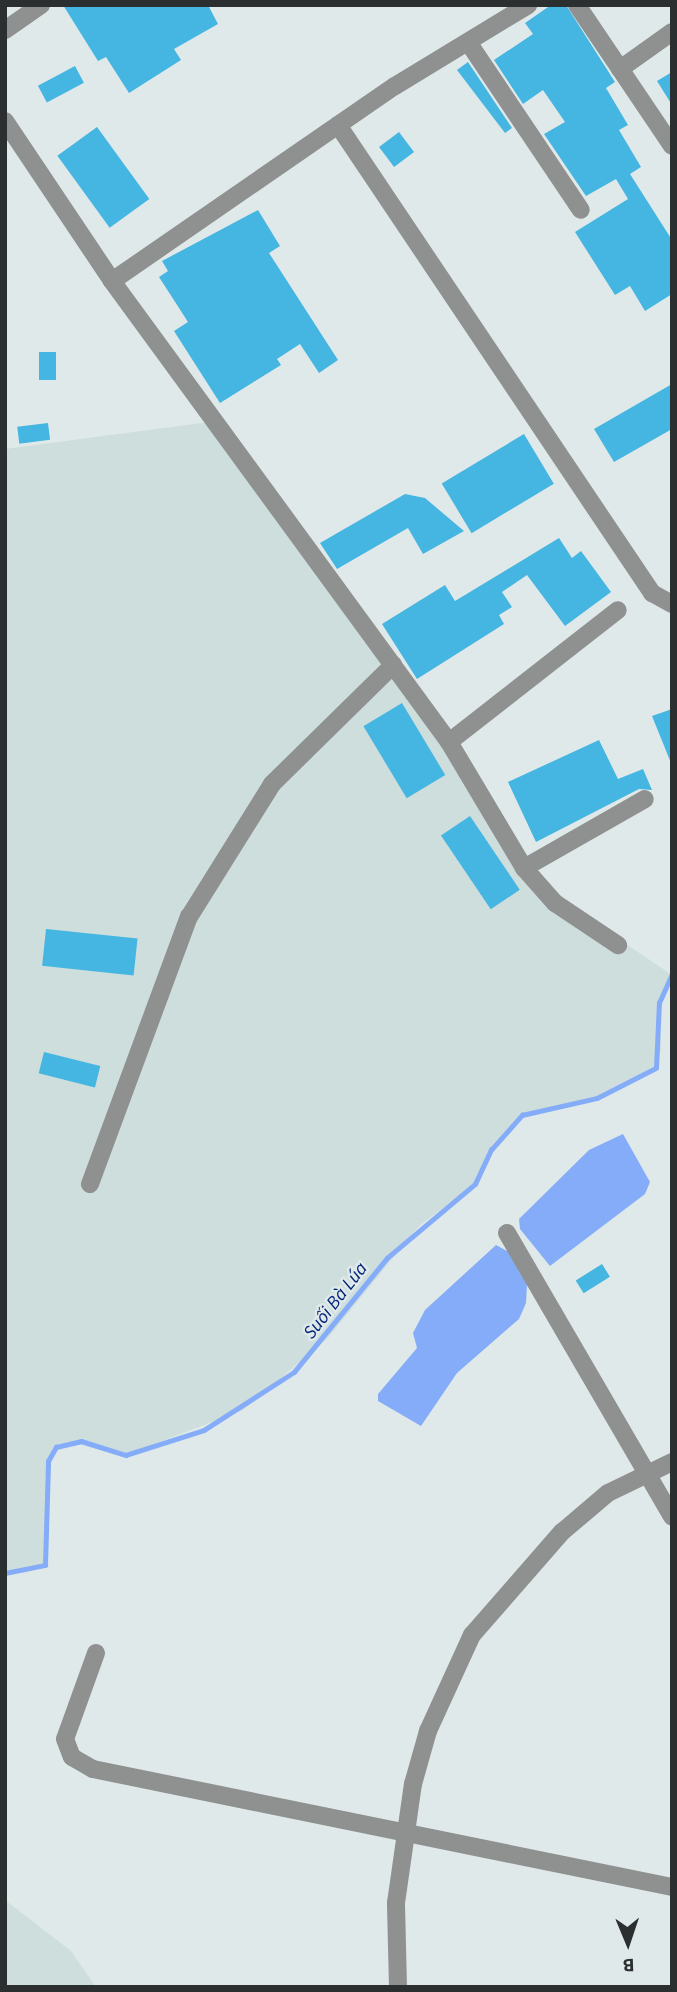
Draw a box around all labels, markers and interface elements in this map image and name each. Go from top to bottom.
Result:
water label: Suối Bà Lúa [299,1258,373,1344]
north arrow [593,1908,663,1978]
text: B [623,1951,635,1978]

